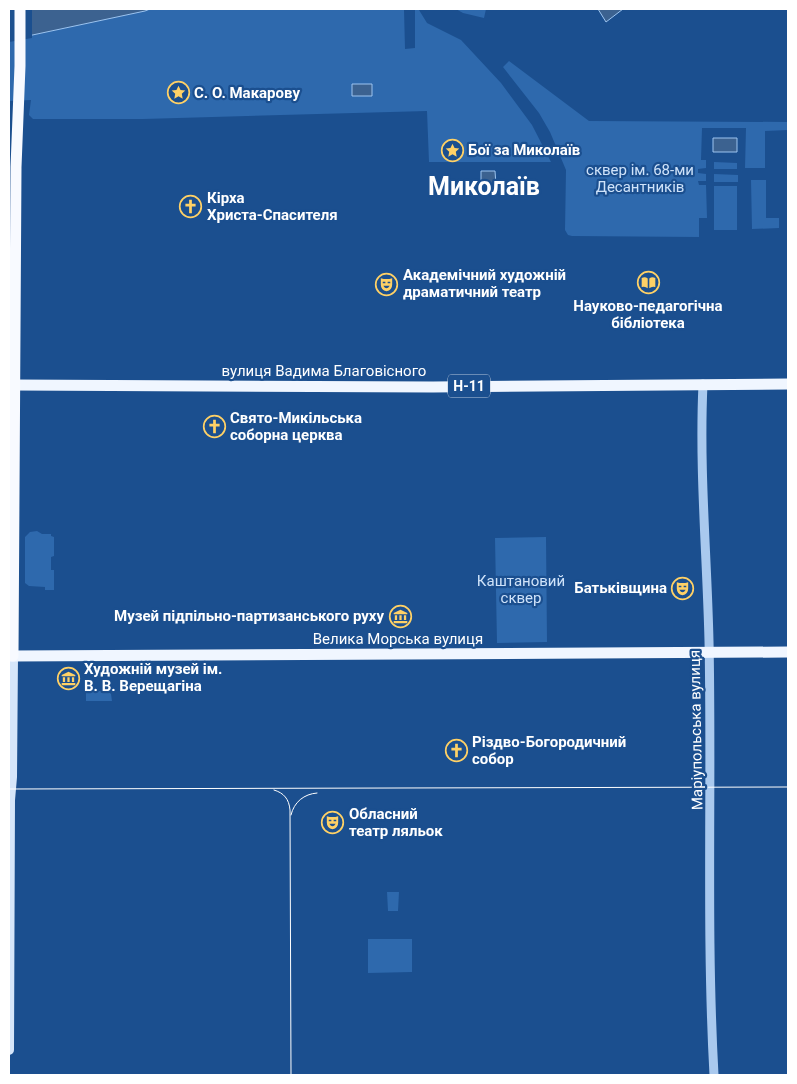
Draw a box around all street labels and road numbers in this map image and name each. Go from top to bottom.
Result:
street label: вулиця Вадима Благовісного [222,362,426,380]
road number: Н-11 [448,374,490,398]
street label: Велика Морська вулиця [313,630,483,648]
street label: Маріупольська вулиця [686,650,706,810]

